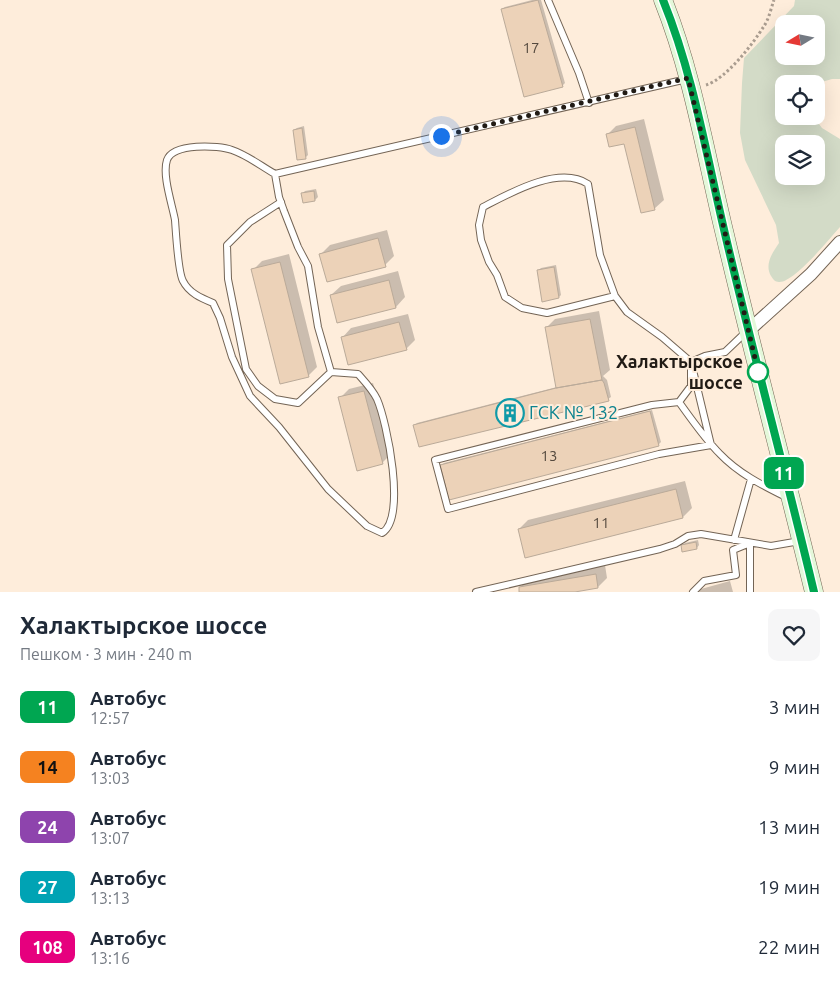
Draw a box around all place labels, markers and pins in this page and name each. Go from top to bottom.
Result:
place label: Халактырское шоссе [616,351,743,392]
marker: Халактырское шоссе [747,361,769,383]
building icon: ГСК № 132 [495,398,525,428]
place label: ГСК № 132 [529,402,618,422]

